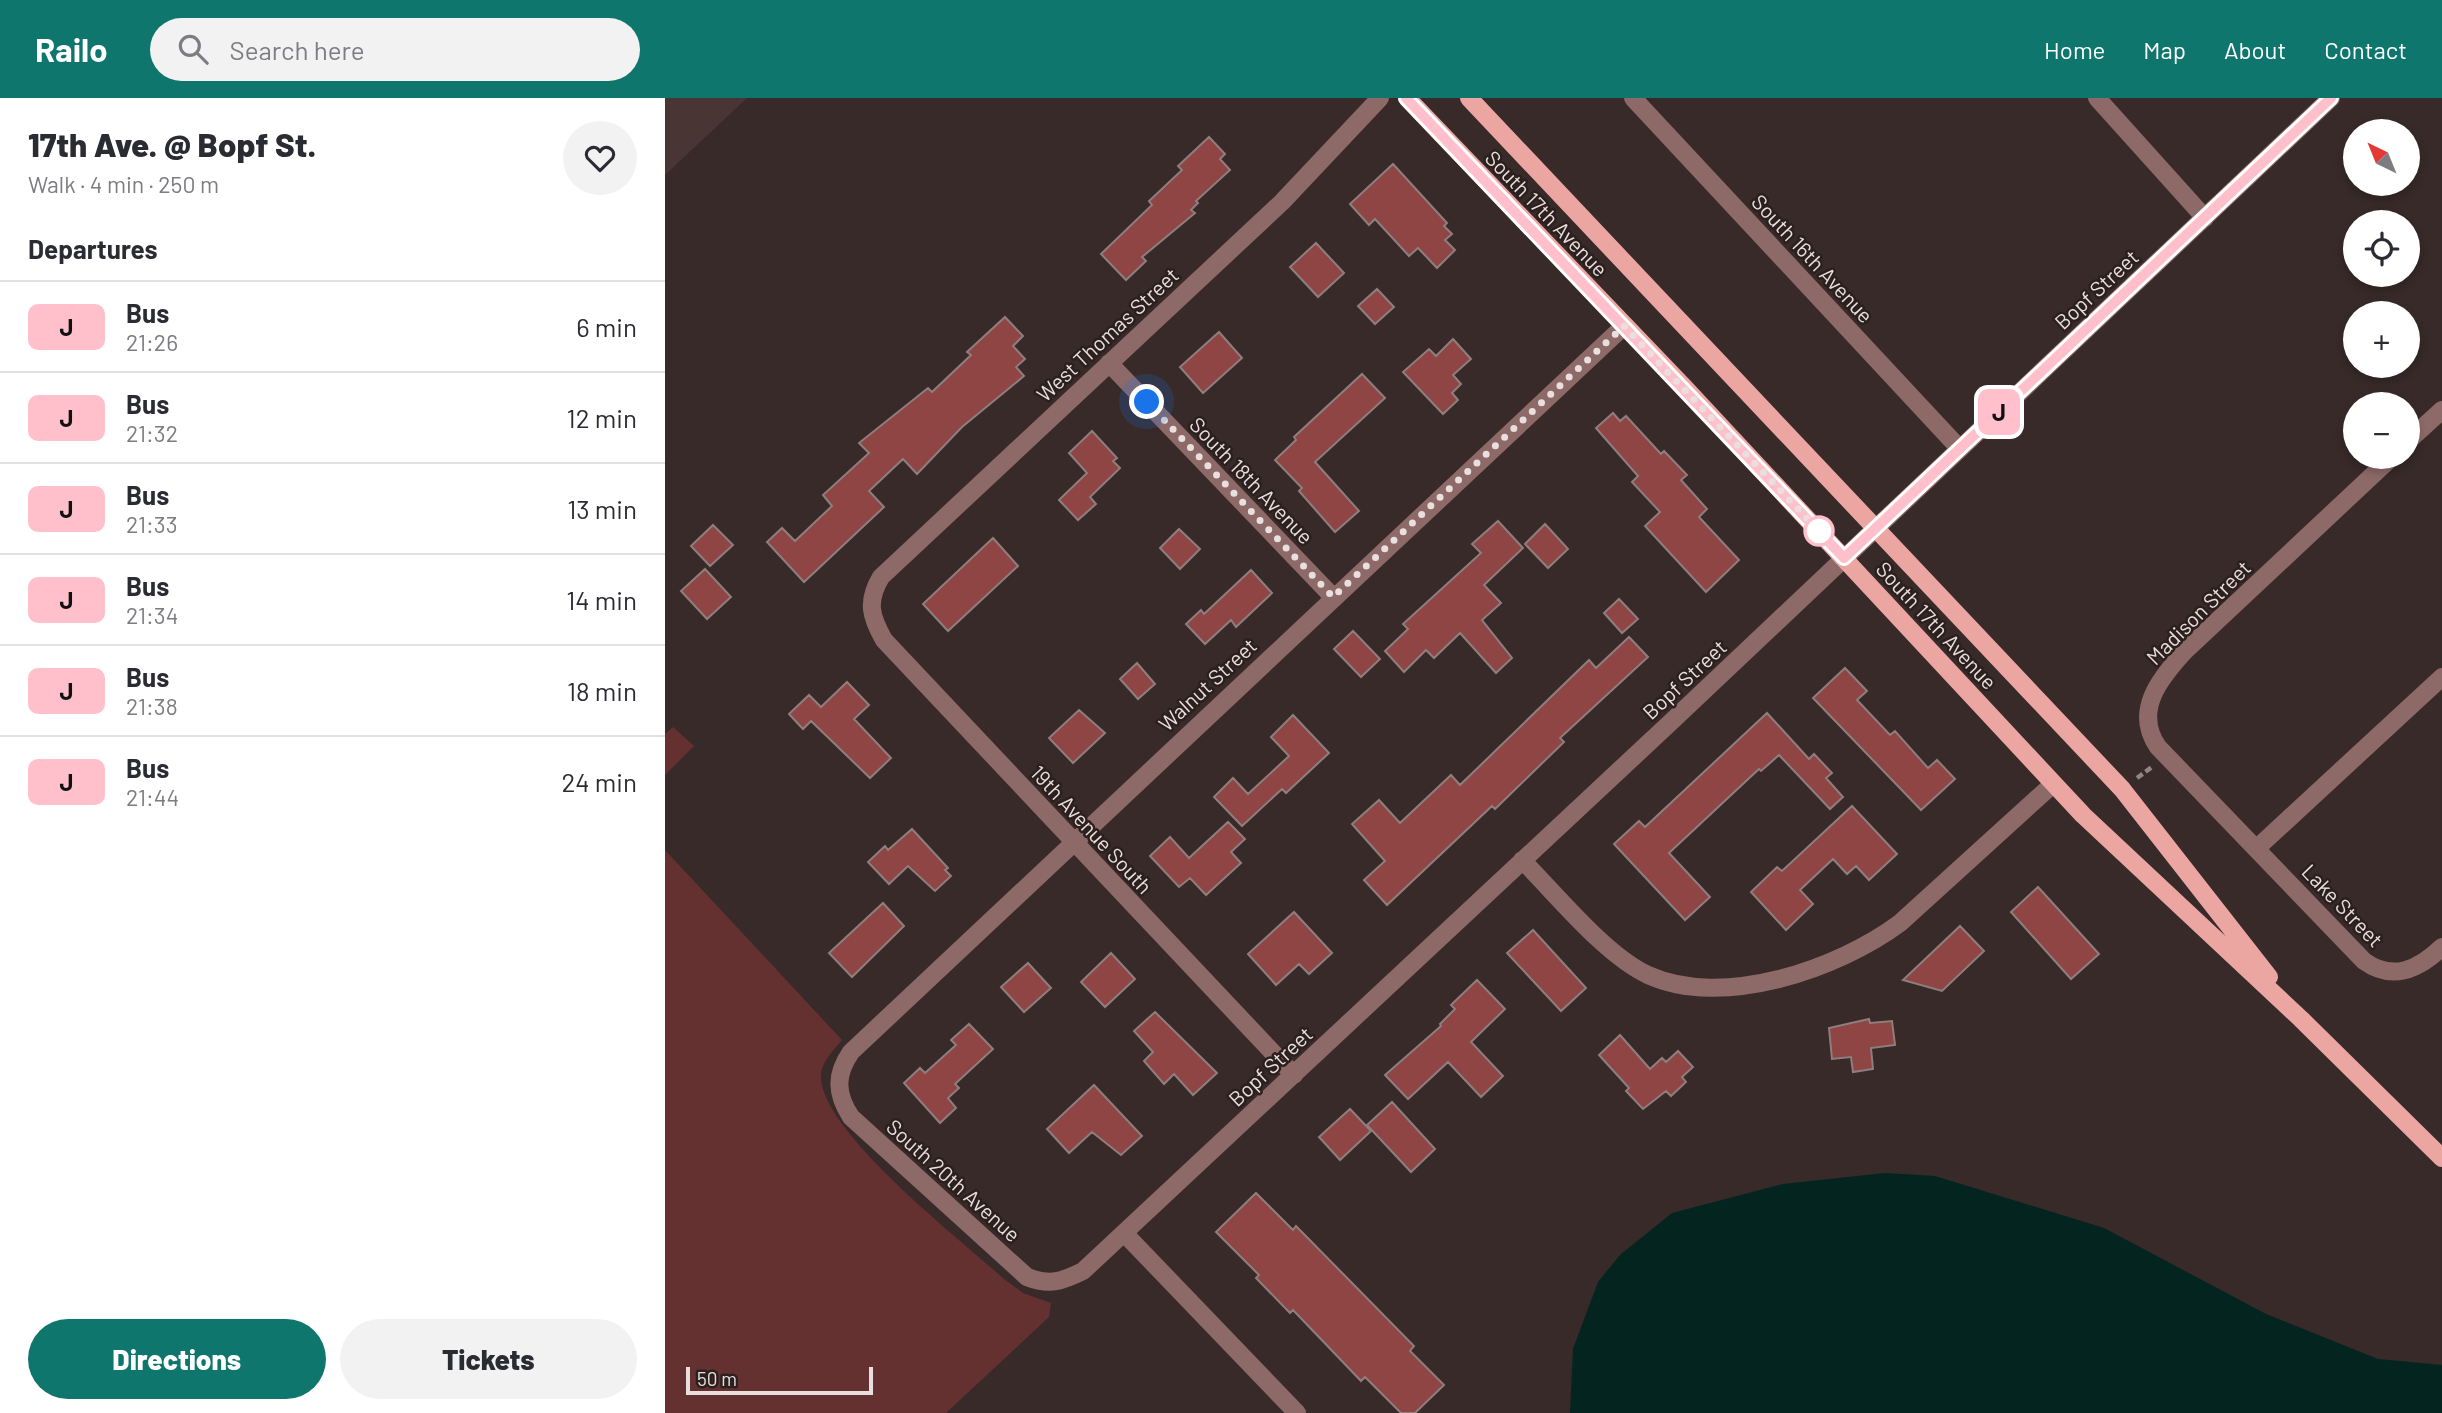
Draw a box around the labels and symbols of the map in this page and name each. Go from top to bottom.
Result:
north arrow [2343,119,2420,196]
street label: South 17th Avenue [1481,145,1613,281]
street label: South 16th Avenue [1747,189,1879,327]
street label: Bopf Street [2049,244,2143,334]
street label: West Thomas Street [1031,262,1183,406]
your location [1129,384,1164,419]
line badge: J [1976,389,2022,435]
street label: South 18th Avenue [1185,411,1319,549]
unlabelled marker [1804,516,1834,546]
street label: Madison Street [2141,555,2255,669]
street label: South 17th Avenue [1871,556,2003,694]
street label: Walnut Street [1153,632,1261,736]
street label: Bopf Street [1637,634,1731,724]
street label: 19th Avenue South [1026,760,1158,898]
street label: Lake Street [2297,858,2389,952]
street label: Bopf Street [1223,1021,1317,1111]
street label: South 20th Avenue [882,1113,1026,1247]
scale bar [686,1364,873,1396]

